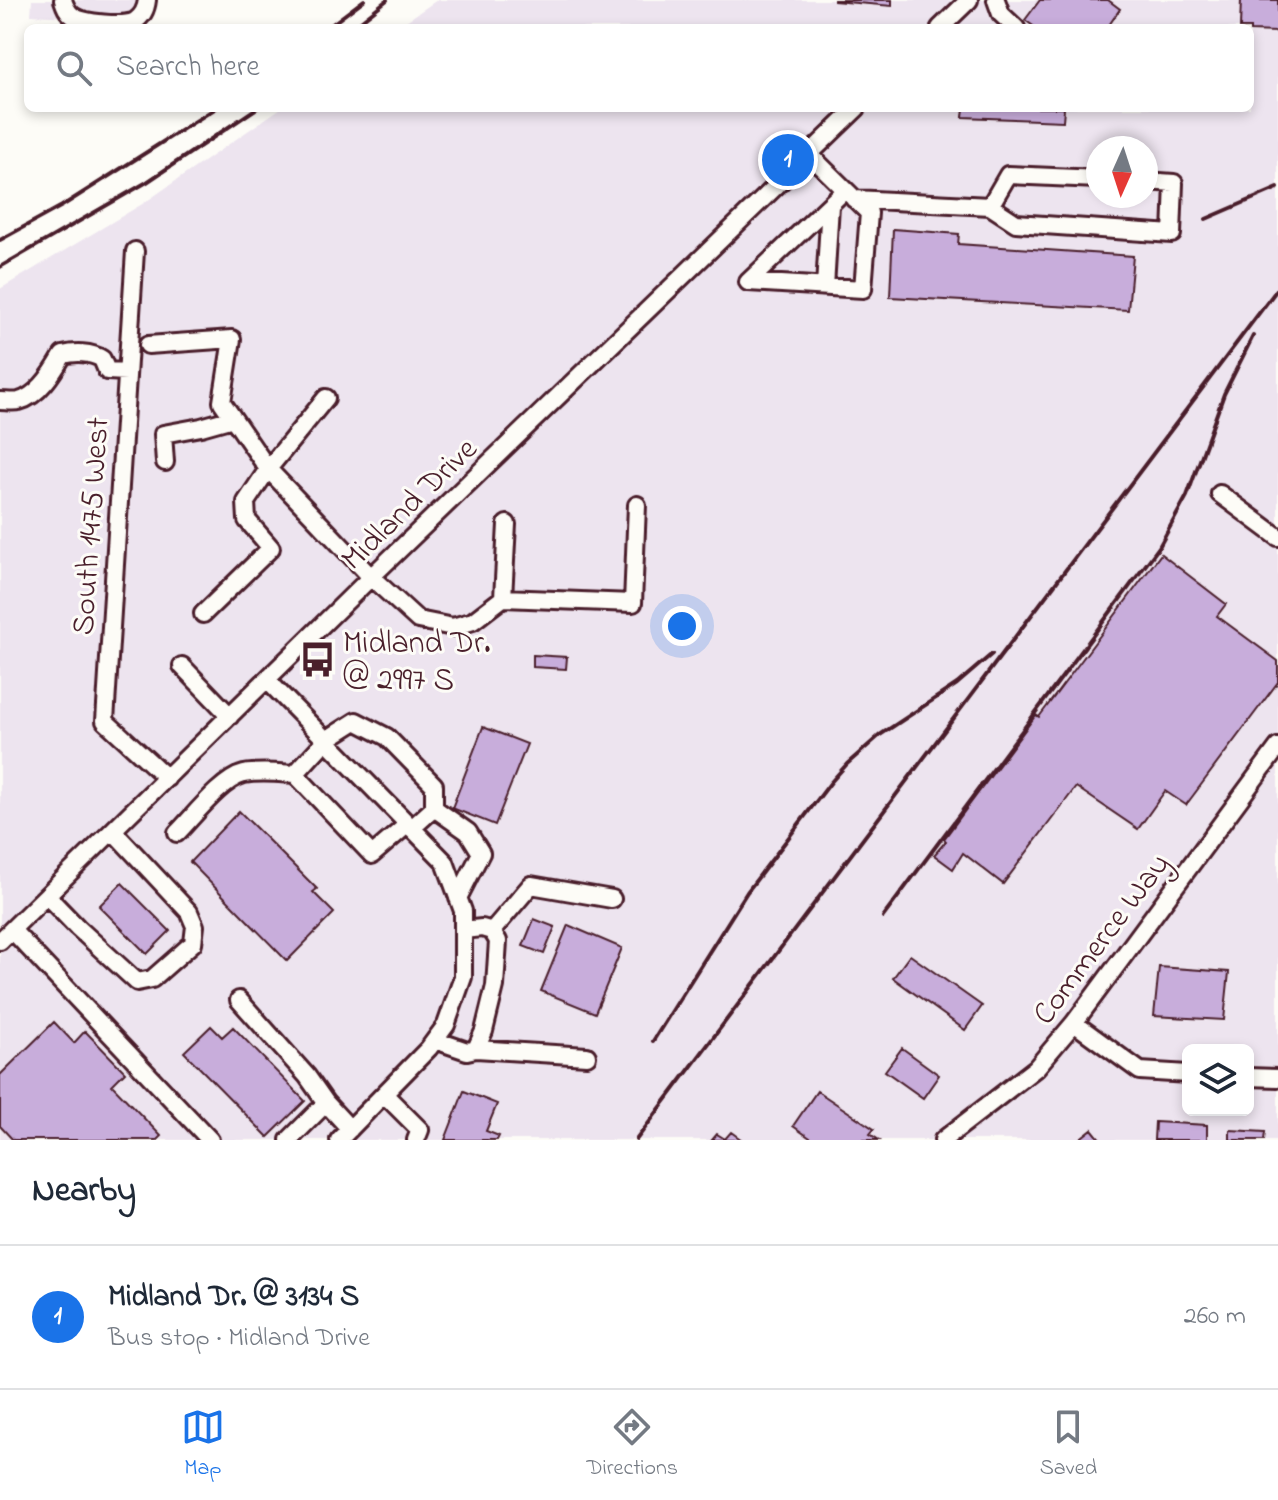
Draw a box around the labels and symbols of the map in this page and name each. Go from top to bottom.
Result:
pin: 1 [762,130,814,190]
north arrow [1086,136,1158,208]
street label: South 1475 West [61,415,124,637]
street label: Midland Drive [331,428,490,583]
your location [662,606,702,646]
place label: Midland Dr. @ 2997 S [343,621,491,705]
bus stop icon: Midland Dr. @ 2997 S [298,640,336,678]
street label: Commerce Way [1022,844,1183,1036]

